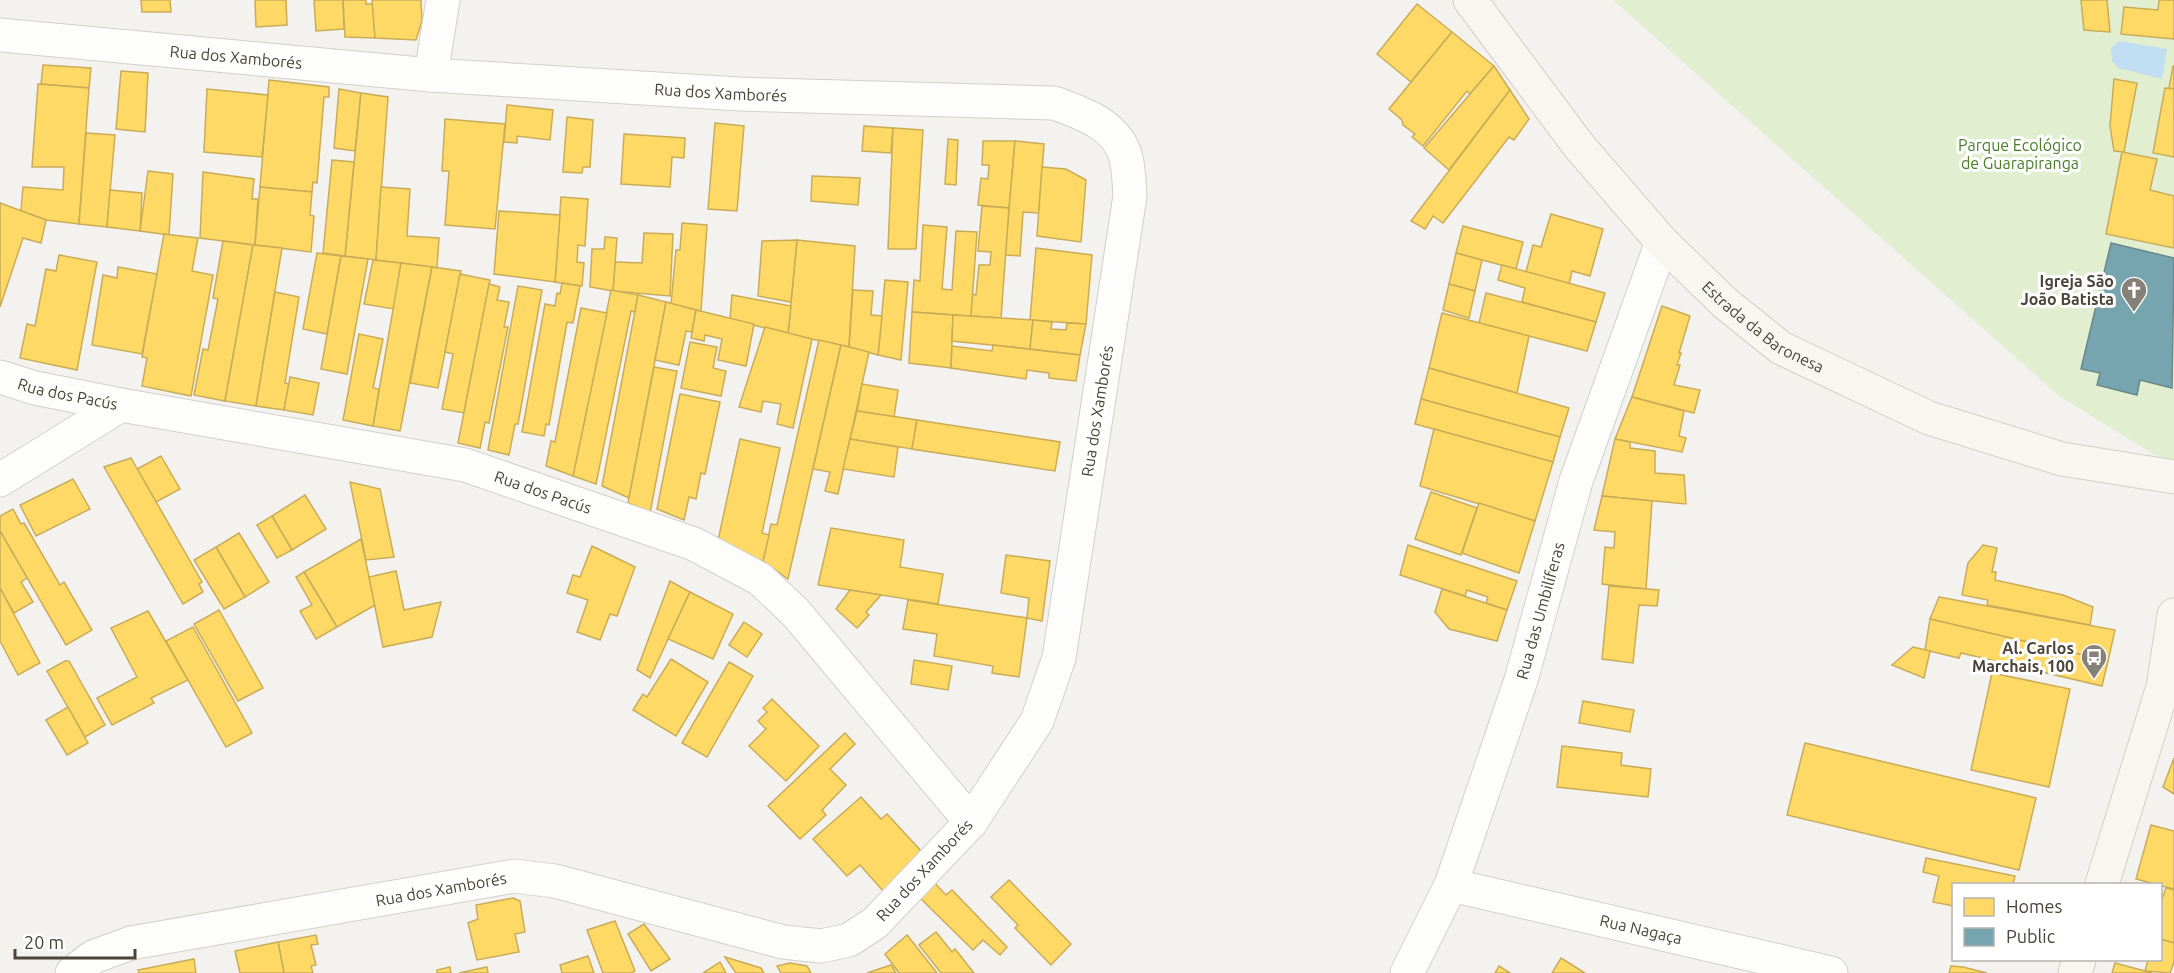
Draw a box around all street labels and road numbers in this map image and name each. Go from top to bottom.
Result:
street label: Rua dos Xamborés [169,42,303,72]
street label: Rua dos Xamborés [654,80,787,104]
street label: Estrada da Baronesa [1699,277,1827,376]
street label: Rua dos Xamborés [1078,344,1116,478]
street label: Rua dos Pacús [16,374,119,413]
street label: Rua dos Pacús [492,467,594,517]
street label: Rua das Umbilíferas [1513,540,1568,681]
street label: Rua dos Xamborés [872,815,976,925]
street label: Rua dos Xamborés [374,869,508,909]
street label: Rua Nagaça [1598,911,1684,947]

